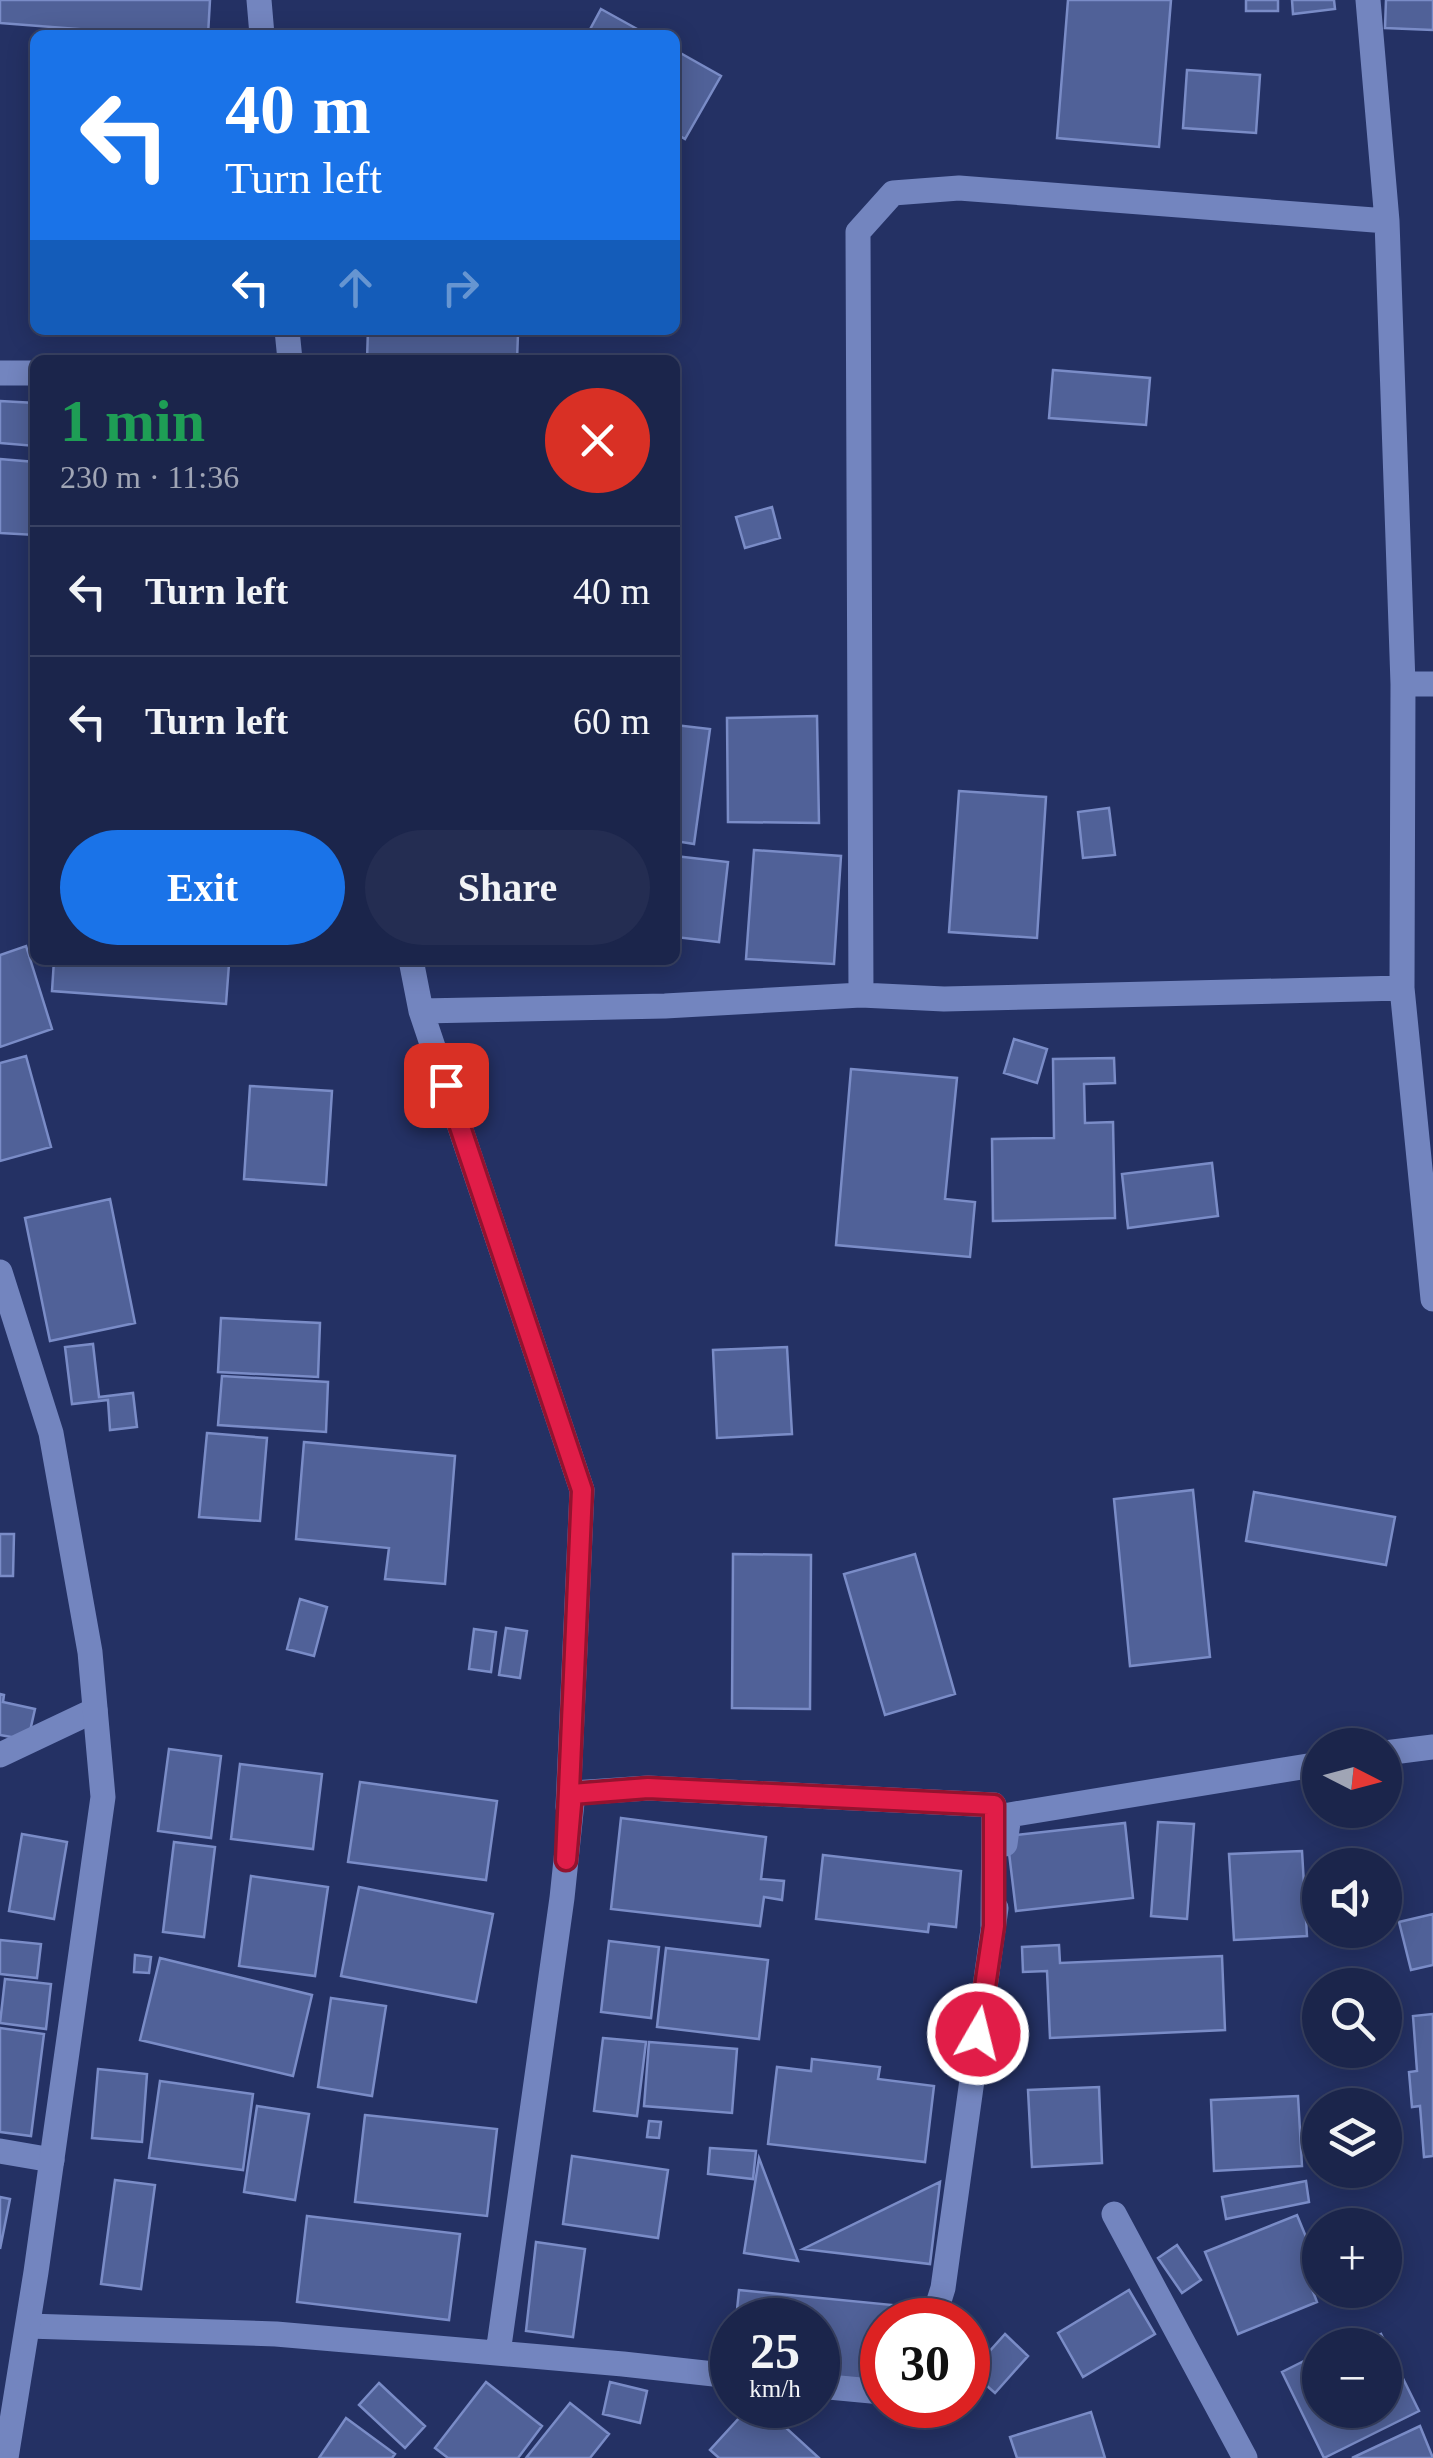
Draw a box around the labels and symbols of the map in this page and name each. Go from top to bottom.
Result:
pin [404,1043,489,1128]
north arrow [1302,1728,1402,1828]
position arrow [926,1982,1030,2086]
speed limit sign: 30 [860,2298,990,2428]

